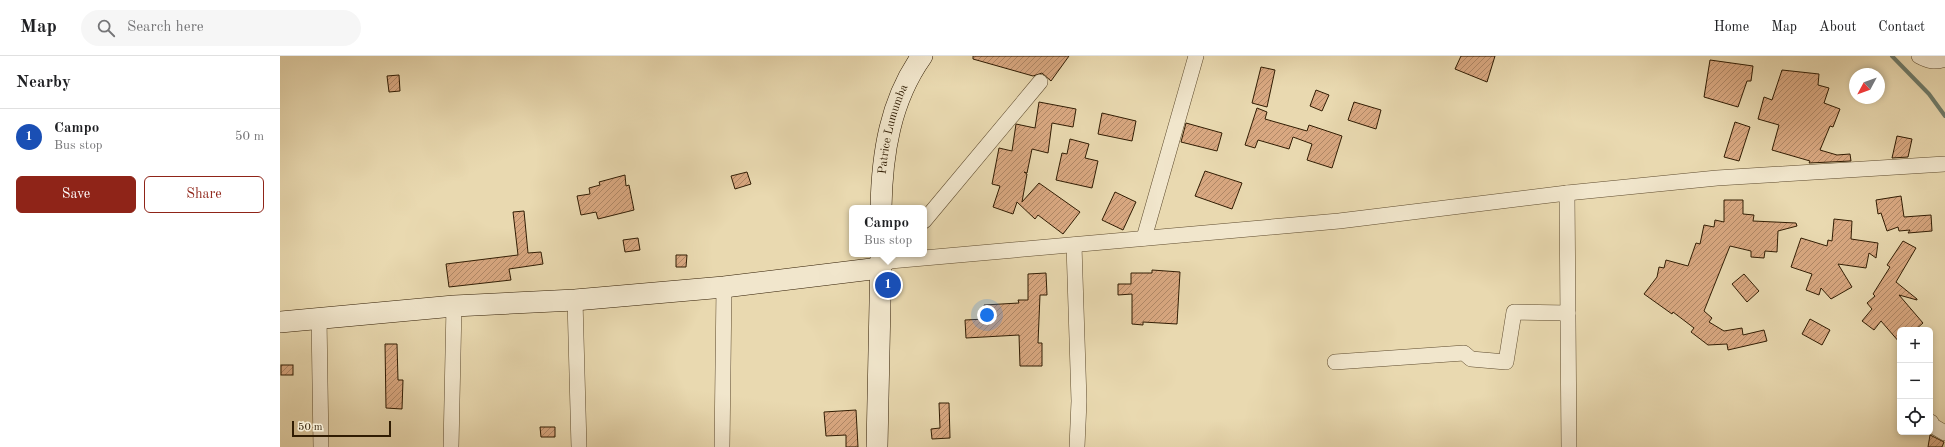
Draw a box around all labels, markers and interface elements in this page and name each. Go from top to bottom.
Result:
search box [81,10,361,46]
icon: search [95,17,117,39]
text: Map [20,18,57,37]
text: Search here [127,20,204,35]
text: Home [1714,20,1749,34]
text: Map [1771,20,1797,34]
text: About [1819,20,1856,34]
text: Contact [1878,20,1925,34]
north arrow [1849,68,1885,104]
text: Nearby [16,74,71,91]
street label: Patrice Lumumba [877,83,910,175]
text: Campo [54,121,99,136]
text: 1 [25,130,33,143]
text: 50 m [235,130,264,143]
text: Bus stop [54,139,103,152]
button: Save [16,176,136,213]
button: Share [144,176,264,213]
popup [849,205,927,257]
text: Campo [864,216,909,231]
text: Bus stop [864,234,912,247]
pin: 1 [875,270,901,300]
your location [977,305,997,325]
map controls [1897,327,1933,435]
button: + [1897,327,1933,363]
button: − [1897,363,1933,399]
button: locate [1897,399,1933,435]
scale bar [292,419,391,438]
text: 50 m [298,422,323,433]

